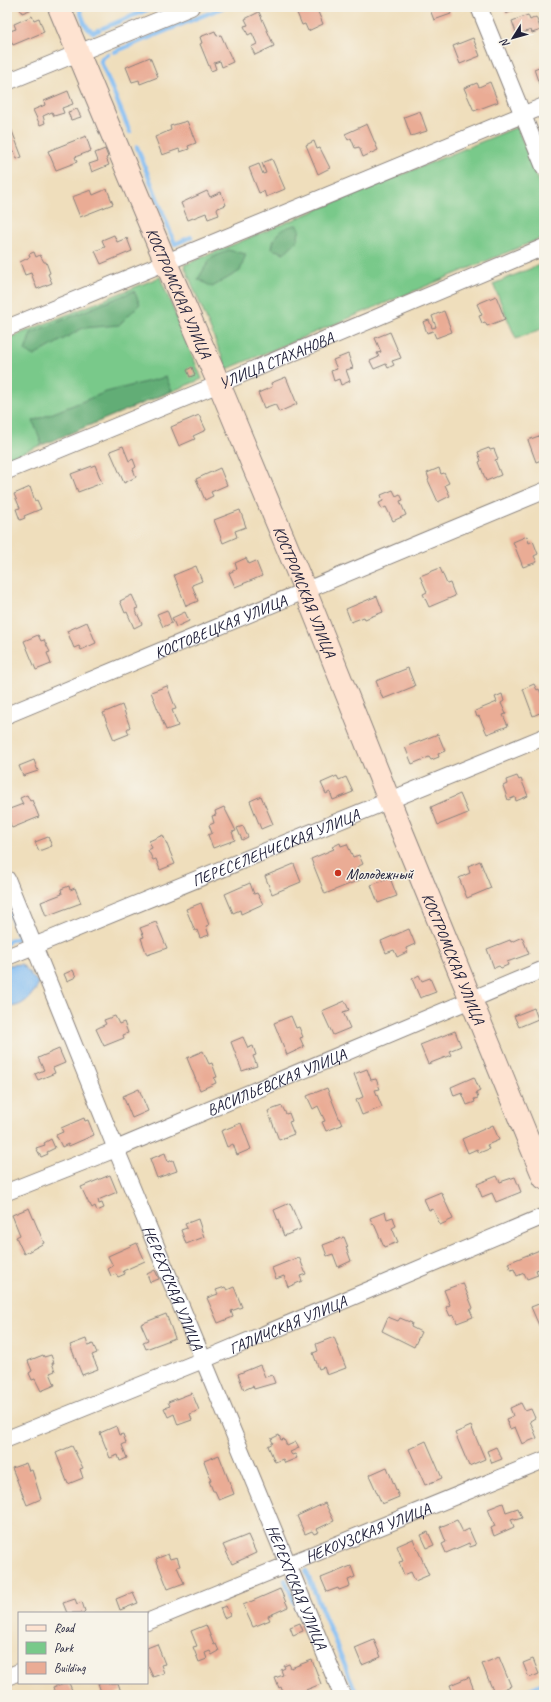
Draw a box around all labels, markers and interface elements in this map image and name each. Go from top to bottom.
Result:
north arrow [493,18,533,58]
text: N [496,35,513,51]
street label: КОСТРОМСКАЯ УЛИЦА [141,225,216,362]
street label: УЛИЦА СТАХАНОВА [216,328,337,394]
street label: КОСТРОМСКАЯ УЛИЦА [268,523,340,661]
street label: КОСТОВЕЦКАЯ УЛИЦА [151,590,291,663]
street label: ПЕРЕСЕЛЕНЧЕСКАЯ УЛИЦА [189,804,363,891]
place label: Молодежный [346,864,415,884]
marker: Молодежный [333,868,343,878]
street label: КОСТРОМСКАЯ УЛИЦА [417,890,489,1028]
street label: ВАСИЛЬЕВСКАЯ УЛИЦА [204,1044,350,1121]
street label: НЕРЕХТСКАЯ УЛИЦА [138,1223,207,1354]
street label: ГАЛИЧСКАЯ УЛИЦА [226,1291,350,1359]
street label: НЕКОУЗСКАЯ УЛИЦА [302,1498,434,1567]
street label: НЕРЕХТСКАЯ УЛИЦА [262,1522,331,1653]
legend [18,1612,148,1684]
text: Road [54,1620,76,1636]
text: Park [54,1640,75,1656]
text: Building [54,1660,86,1676]

